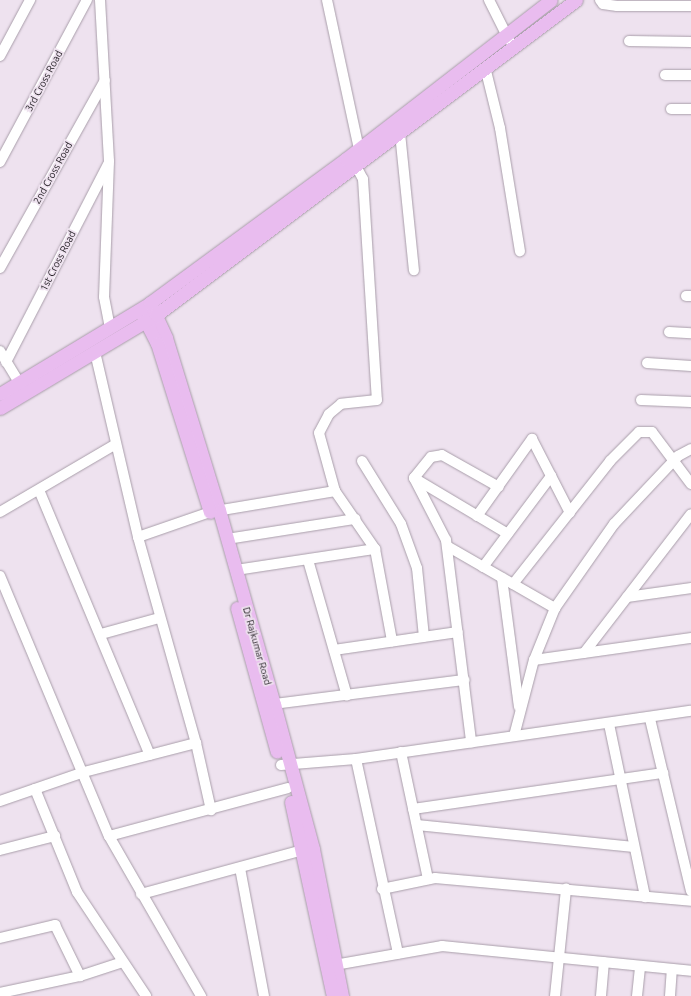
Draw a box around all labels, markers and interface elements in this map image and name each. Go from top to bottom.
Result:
street label: 3rd Cross Road [23,48,65,114]
street label: 2nd Cross Road [31,140,75,206]
street label: 1st Cross Road [38,229,78,293]
street label: Dr Rajkumar Road [240,606,274,686]

